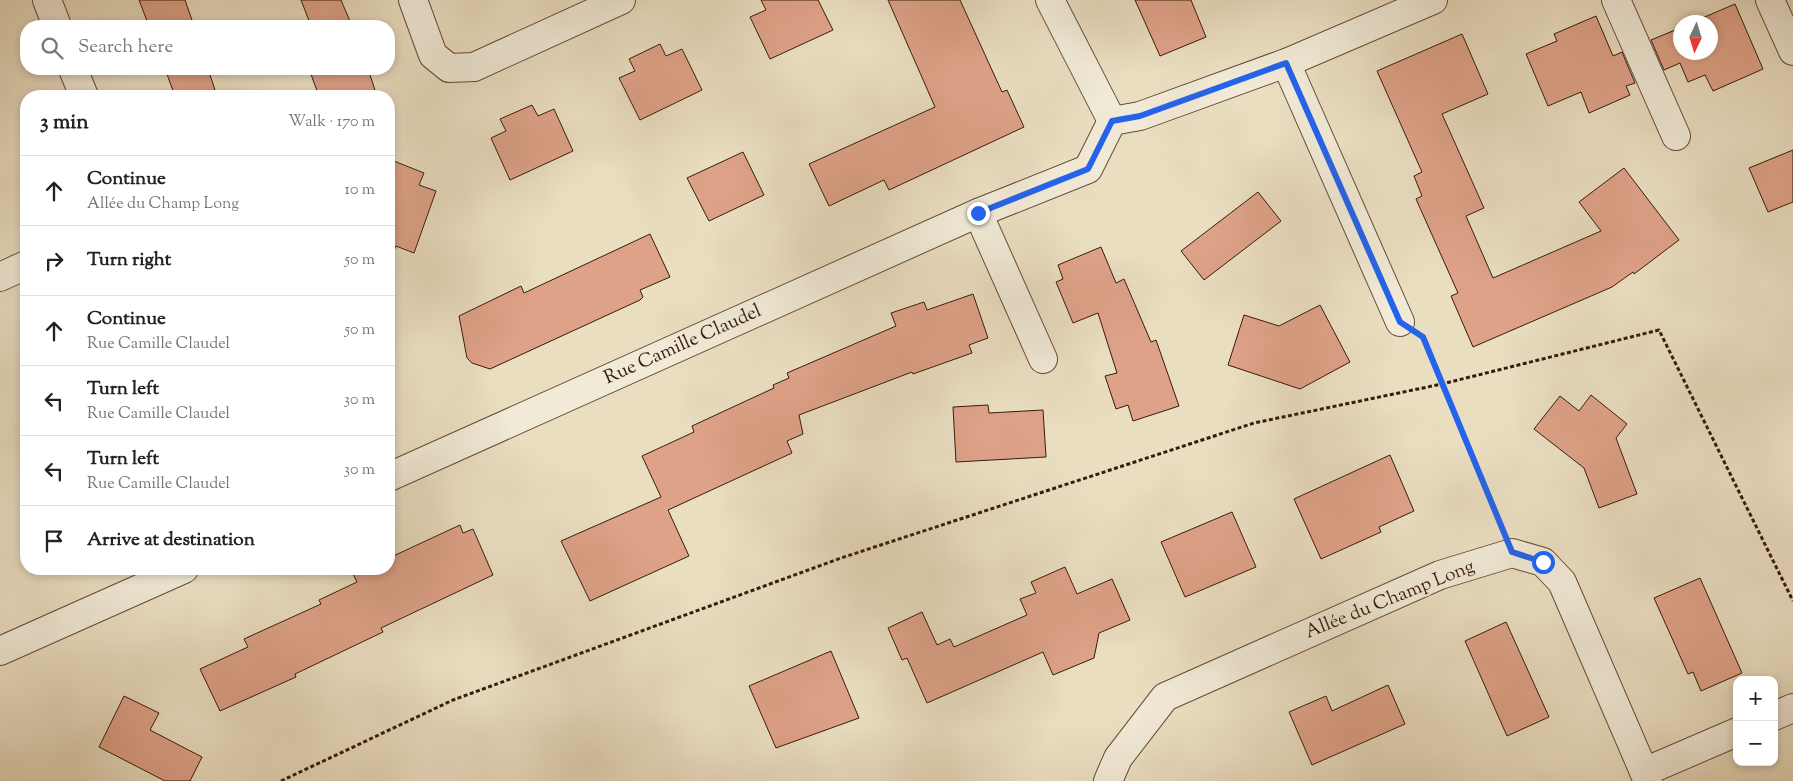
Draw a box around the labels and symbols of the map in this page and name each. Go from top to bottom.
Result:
north arrow [1673,15,1718,60]
route end [967,202,990,225]
street label: Rue Camille Claudel [600,298,766,392]
route start [1532,551,1555,574]
street label: Allée du Champ Long [1301,554,1479,646]

